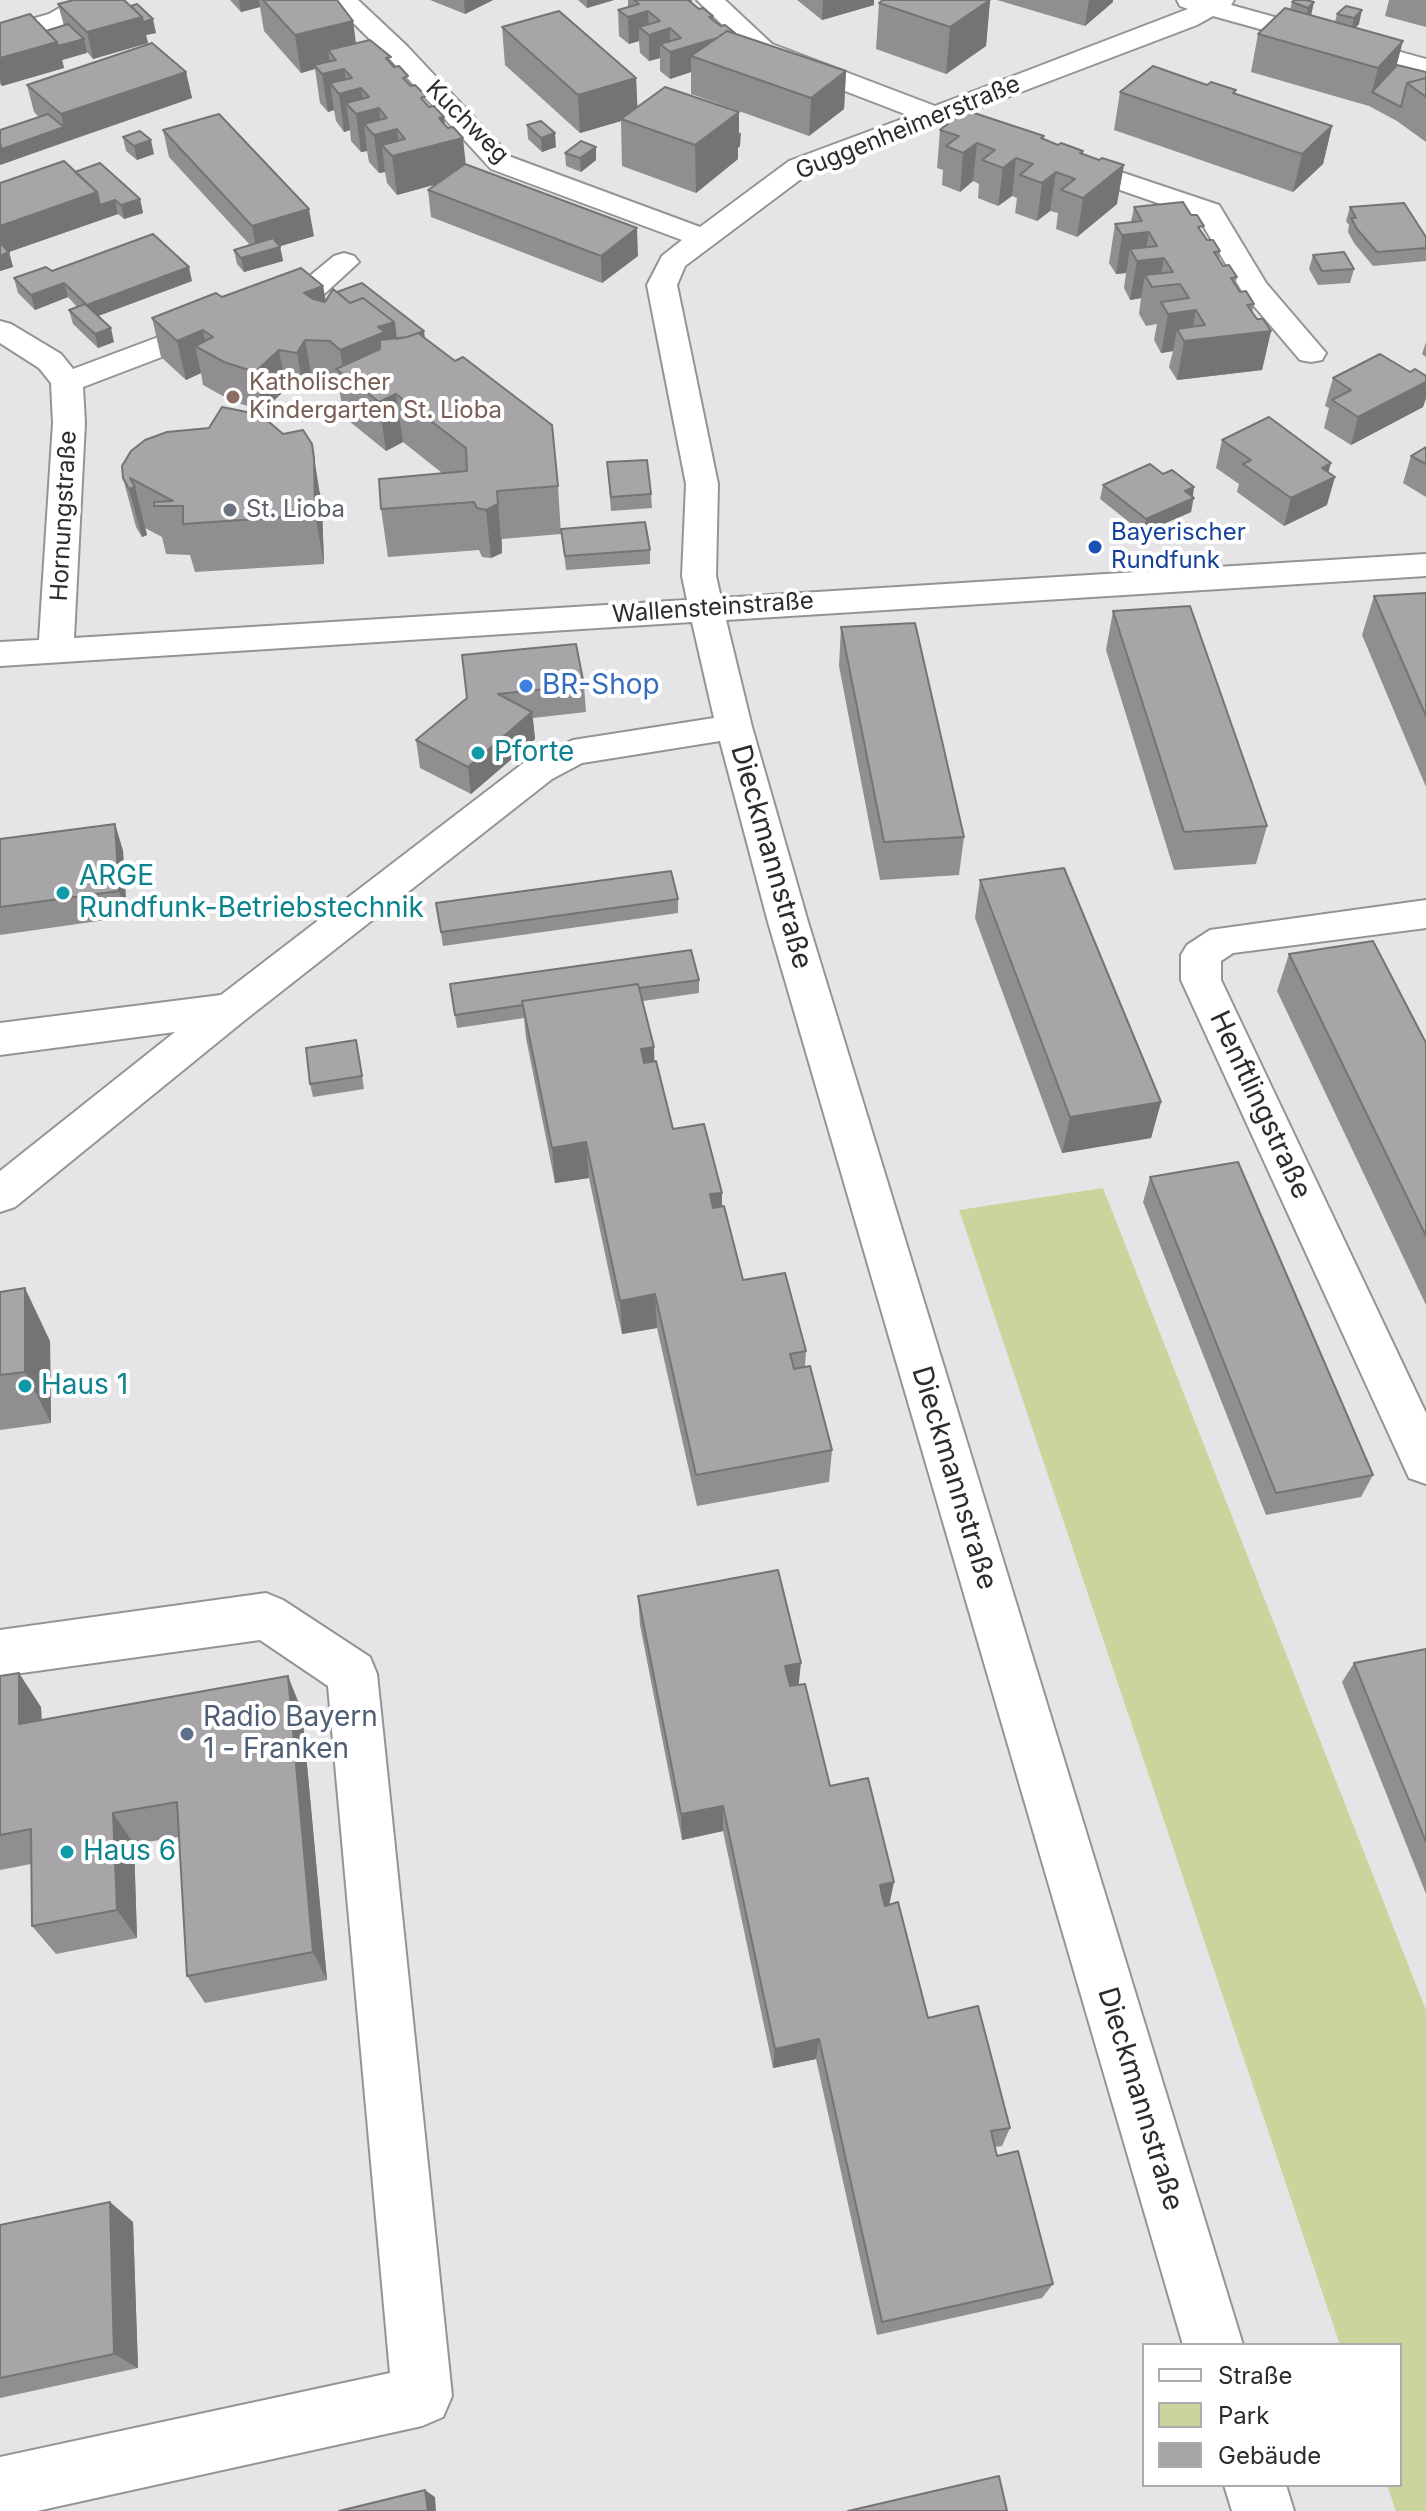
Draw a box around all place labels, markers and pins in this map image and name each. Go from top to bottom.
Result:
place label: Katholischer Kindergarten St. Lioba [249,369,502,425]
marker: Katholischer Kindergarten St. Lioba [224,388,242,406]
place label: St. Lioba [246,496,345,524]
marker: St. Lioba [221,501,239,519]
place label: Bayerischer Rundfunk [1111,519,1246,575]
marker: Bayerischer Rundfunk [1086,538,1104,556]
place label: BR-Shop [542,669,660,703]
marker: BR-Shop [517,677,535,695]
place label: Pforte [494,736,574,770]
marker: Pforte [469,744,487,762]
place label: ARGE Rundfunk-Betriebstechnik [79,860,424,926]
marker: ARGE Rundfunk-Betriebstechnik [54,884,72,902]
place label: Haus 1 [41,1369,128,1403]
marker: Haus 1 [16,1377,34,1395]
place label: Radio Bayern 1 - Franken [203,1701,378,1767]
marker: Radio Bayern 1 - Franken [178,1725,196,1743]
place label: Haus 6 [83,1835,176,1869]
marker: Haus 6 [58,1843,76,1861]

